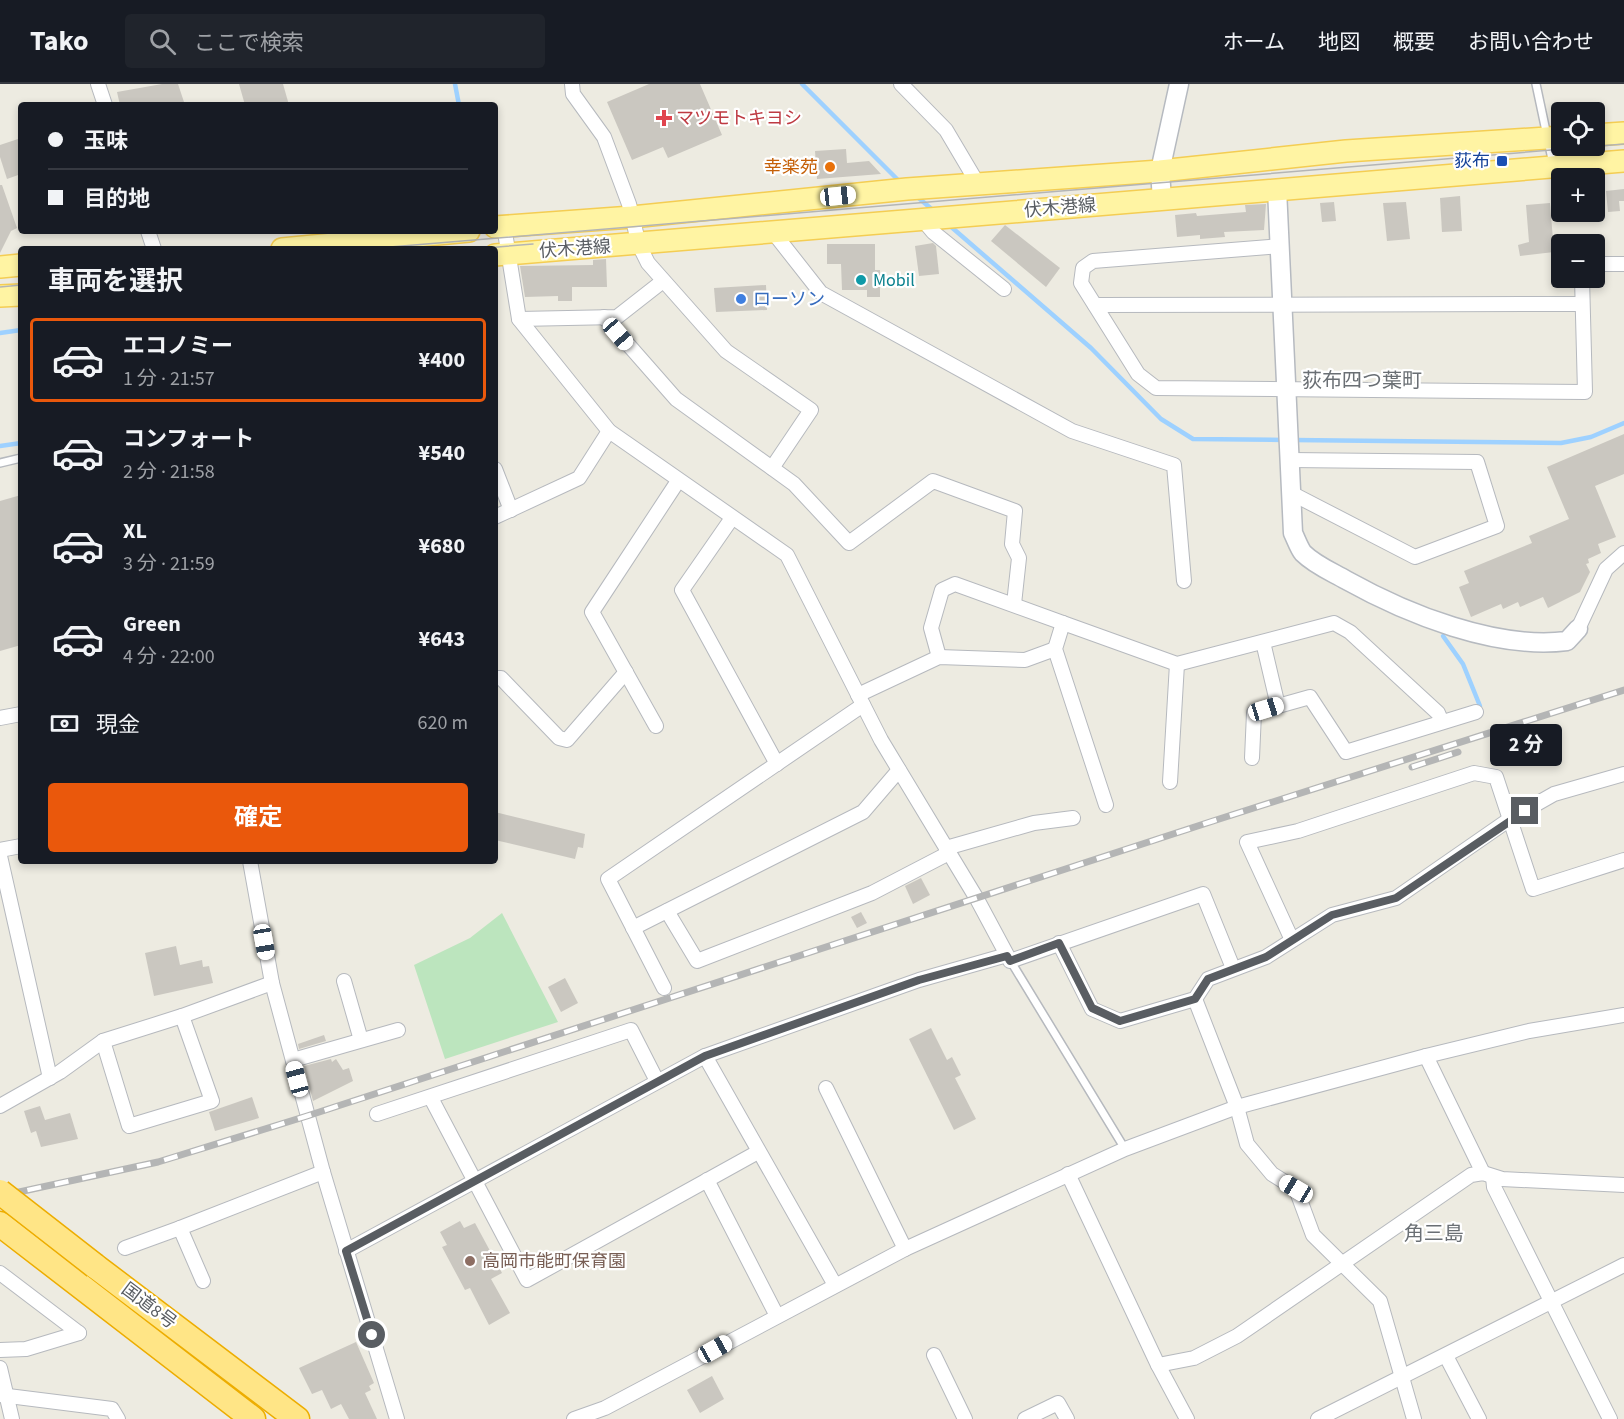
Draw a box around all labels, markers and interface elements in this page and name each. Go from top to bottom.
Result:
search box [125,14,545,68]
text: Tako [30,21,89,61]
icon: search [146,25,179,58]
text: ここで検索 [194,27,304,59]
text: ホーム [1223,27,1285,57]
text: 地図 [1318,27,1360,57]
text: 概要 [1393,27,1435,57]
text: お問い合わせ [1468,27,1594,57]
map controls [1551,102,1605,288]
button: locate [1551,102,1605,156]
place label: マツモトキヨシ [676,106,802,131]
marker: マツモトキヨシ [657,111,671,125]
text: 玉味 [84,125,128,157]
place label: 荻布 [1454,149,1490,174]
marker: 荻布 [1495,154,1509,168]
place label: 幸楽苑 [764,155,818,180]
marker: 幸楽苑 [823,160,837,174]
button: + [1551,168,1605,222]
text: 目的地 [84,183,150,215]
car [819,185,857,207]
street label: 伏木港線 [1023,192,1097,224]
street label: 伏木港線 [538,234,612,264]
button: − [1551,234,1605,288]
text: 車両を選択 [48,262,183,301]
place label: Mobil [873,268,915,293]
marker: Mobil [854,273,868,287]
place label: ローソン [753,287,825,312]
marker: ローソン [734,292,748,306]
car [599,315,637,353]
text: エコノミー [123,330,233,362]
icon: car [51,333,105,387]
text: ¥400 [419,344,465,376]
text: 1 分 · 21:57 [123,365,215,393]
district label: 荻布四つ葉町 [1302,367,1422,395]
text: コンフォート [123,423,254,455]
icon: car [51,426,105,480]
text: ¥540 [419,437,465,469]
text: 2 分 · 21:58 [123,458,215,486]
text: XL [123,515,147,547]
icon: car [51,519,105,573]
text: ¥680 [419,530,465,562]
text: 3 分 · 21:59 [123,550,215,578]
text: Green [123,608,181,640]
icon: car [51,612,105,666]
text: ¥643 [419,623,465,655]
text: 4 分 · 22:00 [123,643,215,671]
car [1246,695,1286,723]
icon: cash [48,707,81,740]
text: 現金 [96,709,140,741]
text: 620 m [418,709,468,737]
callout: 2 分 [1489,724,1561,766]
text: 2 分 [1509,731,1543,759]
button: 確定 [48,783,468,852]
route end [1511,797,1538,824]
car [252,923,276,961]
car [284,1059,310,1099]
car [1276,1172,1316,1206]
district label: 角三島 [1404,1220,1464,1248]
place label: 高岡市能町保育園 [482,1249,626,1274]
marker: 高岡市能町保育園 [463,1254,477,1268]
street label: 国道8号 [116,1277,182,1335]
route start [358,1321,385,1348]
car [695,1332,735,1366]

